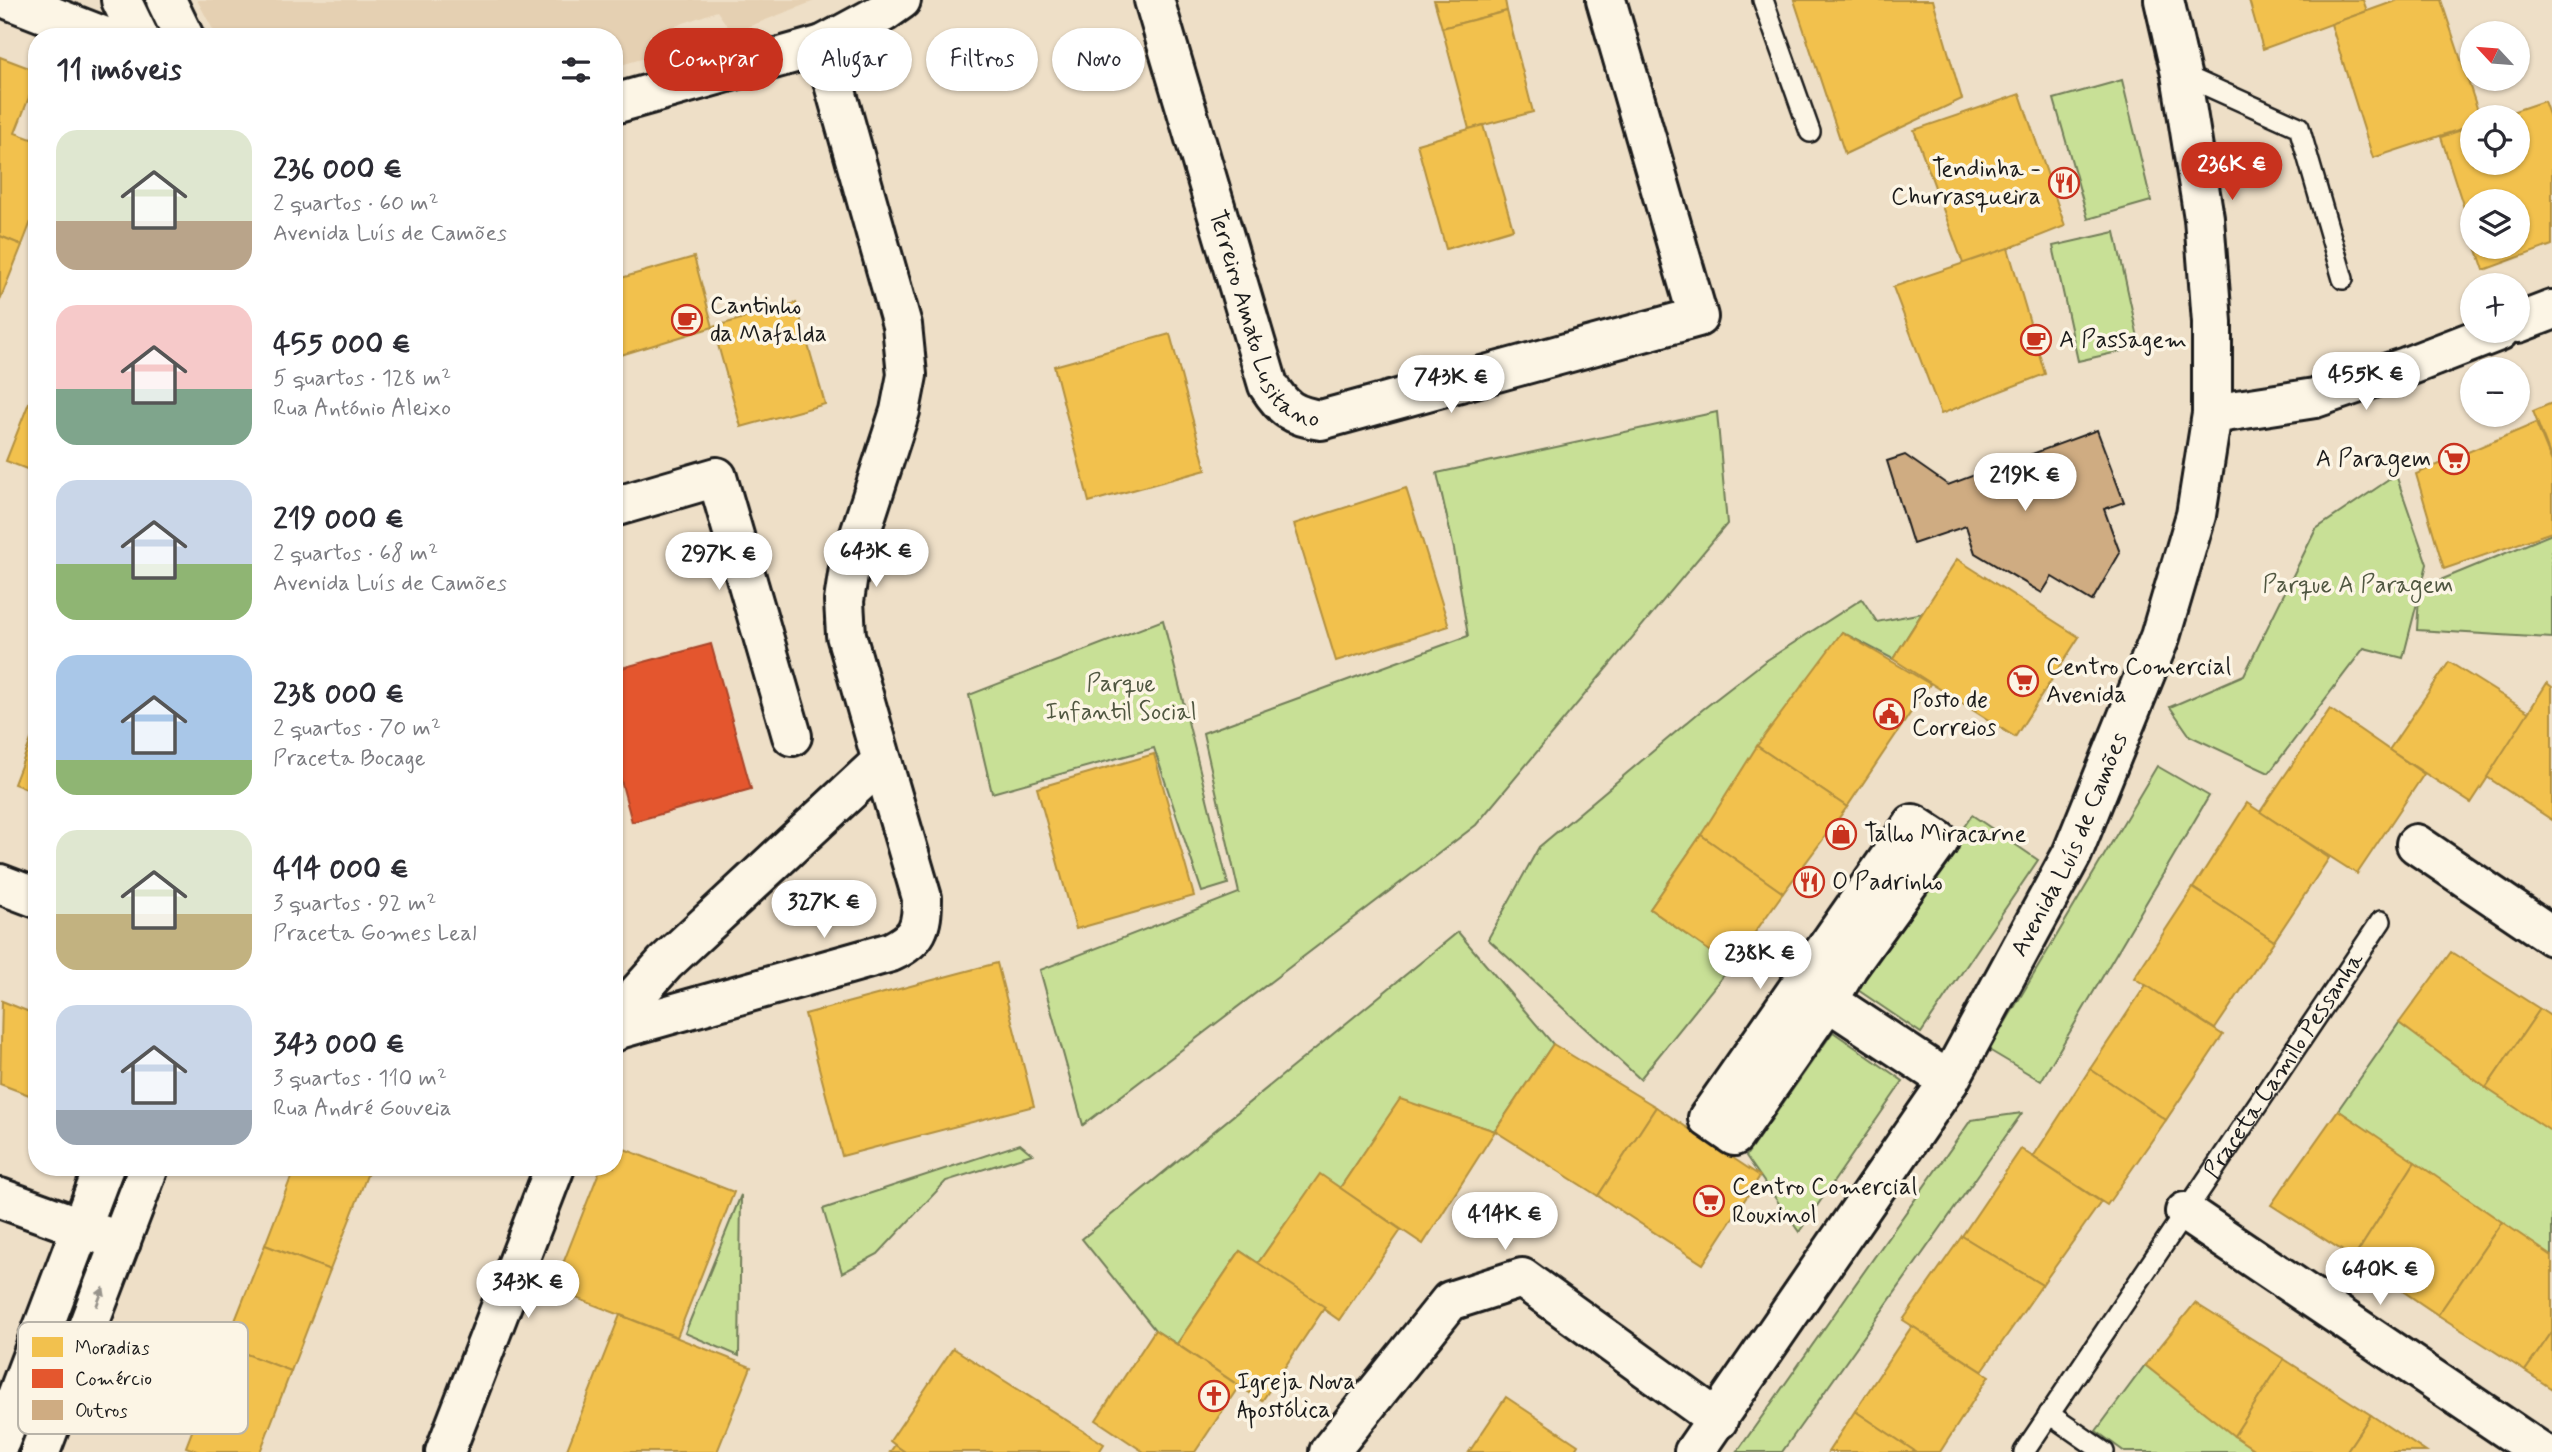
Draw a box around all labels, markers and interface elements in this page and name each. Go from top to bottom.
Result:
north arrow [2460,21,2530,91]
map controls [2460,21,2530,427]
chip: Comprar [644,28,783,91]
chip: Alugar [797,28,912,91]
chip: Filtros [926,28,1038,91]
chip: Novo [1052,28,1145,91]
text: 11 imóveis [56,51,182,90]
icon: filters [557,51,595,89]
button: locate [2460,105,2530,175]
pin: 236K € [2175,142,2289,202]
text: 236 000 € [273,150,402,189]
text: 236K € [2197,150,2267,180]
place label: Tendinha - Churrasqueira [1891,154,2041,213]
icon: home [112,158,196,242]
restaurant icon: Tendinha - Churrasqueira [2047,166,2081,200]
text: 2 quartos · 60 m² [273,189,439,219]
button: layers [2460,189,2530,259]
street label: Terreiro Amato Lusitano [1201,206,1322,435]
text: Avenida Luís de Camões [273,219,507,249]
button: + [2460,273,2530,343]
place label: Cantinho da Mafalda [710,291,827,350]
cafe icon: Cantinho da Mafalda [670,303,704,337]
cafe icon: A Passagem [2019,323,2053,357]
text: 455 000 € [273,325,411,364]
place label: A Passagem [2059,325,2187,356]
icon: home [112,333,196,417]
pin: 455K € [2309,352,2423,412]
pin: 743K € [1394,356,1508,415]
button: − [2460,357,2530,427]
text: 455K € [2328,360,2404,390]
text: 743K € [1414,363,1488,393]
text: 5 quartos · 128 m² [273,364,451,394]
text: Rua António Aleixo [273,394,451,424]
supermarket icon: A Paragem [2437,442,2471,476]
place label: A Paragem [2316,444,2431,477]
pin: 219K € [1968,454,2082,513]
text: 219K € [1990,461,2060,491]
text: 219 000 € [273,500,404,539]
icon: home [112,508,196,592]
pin: 643K € [819,530,933,589]
pin: 297K € [662,532,776,592]
text: 643K € [840,537,912,567]
text: 2 quartos · 68 m² [273,539,438,569]
text: 297K € [681,540,757,570]
text: Avenida Luís de Camões [273,569,507,599]
park label: Parque A Paragem [2263,570,2453,603]
place label: Centro Comercial Avenida [2046,652,2231,711]
supermarket icon: Centro Comercial Avenida [2006,664,2040,698]
park label: Parque Infantil Social [1045,669,1197,728]
text: 238 000 € [273,675,404,714]
icon: home [112,683,196,767]
place label: Posto de Correios [1912,685,1997,744]
public building icon: Posto de Correios [1872,697,1906,731]
text: 2 quartos · 70 m² [273,714,441,744]
street label: Avenida Luís de Camões [2004,727,2135,962]
text: Praceta Bocage [273,744,426,774]
shop icon: Talho Miracarne [1824,817,1858,851]
place label: Talho Miracarne [1864,819,2026,850]
text: 414 000 € [273,850,409,889]
icon: home [112,858,196,942]
restaurant icon: O Padrinho [1792,865,1826,899]
place label: O Padrinho [1832,867,1943,898]
pin: 327K € [767,880,881,940]
text: 327K € [788,888,860,918]
text: 3 quartos · 92 m² [273,889,436,919]
text: Praceta Gomes Leal [273,919,477,949]
pin: 238K € [1703,932,1817,991]
text: 238K € [1725,939,1795,969]
street label: Praceta Camilo Pessanha [2197,946,2371,1184]
text: 343 000 € [273,1025,405,1064]
icon: home [112,1033,196,1117]
text: 3 quartos · 110 m² [273,1064,447,1094]
text: Rua André Gouveia [273,1094,451,1124]
place label: Centro Comercial Rouxinol [1732,1172,1917,1231]
supermarket icon: Centro Comercial Rouxinol [1692,1184,1726,1218]
pin: 414K € [1448,1192,1562,1252]
text: 414K € [1468,1200,1542,1230]
pin: 640K € [2323,1248,2437,1307]
text: 640K € [2341,1255,2419,1285]
pin: 343K € [471,1260,585,1320]
text: 343K € [492,1268,564,1298]
one-way arrow [94,1286,105,1307]
legend [18,1322,248,1434]
text: Moradias [75,1336,150,1361]
text: Comércio [75,1367,152,1392]
place label: Igreja Nova Apostólica [1237,1367,1356,1429]
church icon: Igreja Nova Apostólica [1197,1379,1231,1413]
text: Outros [75,1399,128,1424]

